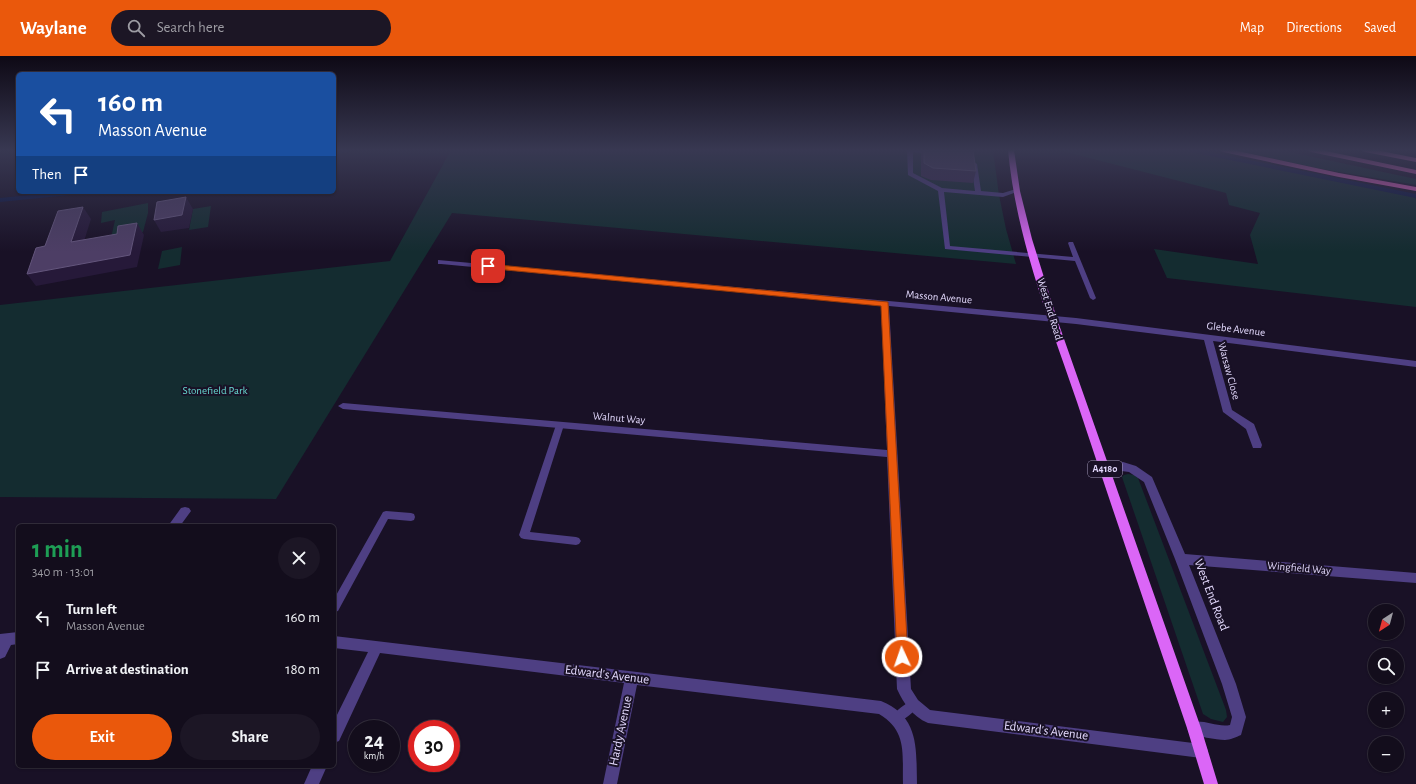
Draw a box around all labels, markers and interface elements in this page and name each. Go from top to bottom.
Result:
search box [111,10,391,46]
icon: search [125,17,147,39]
text: Waylane [20,19,87,38]
text: Search here [157,20,224,35]
text: Map [1240,21,1264,35]
text: Directions [1286,21,1342,35]
text: Saved [1364,21,1396,35]
icon: left [32,88,84,140]
text: 160 m [98,89,163,117]
text: Masson Avenue [98,122,207,140]
icon: arrive [70,164,92,186]
text: Then [32,167,62,182]
pin [471,249,505,283]
icon: arrive [477,255,499,277]
street label: West End Road [1035,277,1065,342]
street label: Masson Avenue [905,289,973,305]
street label: Glebe Avenue [1206,320,1266,338]
street label: Warsaw Close [1216,341,1242,401]
park label: Stonefield Park [183,385,247,396]
street label: Walnut Way [592,410,646,426]
road number: A4180 [1088,461,1122,477]
button: close [278,537,320,579]
text: 1 min [32,538,83,562]
street label: West End Road [1191,557,1231,633]
street label: Wingfield Way [1267,560,1332,576]
text: 340 m · 13:01 [32,566,94,579]
text: Turn left [66,602,117,617]
north arrow [1368,604,1404,640]
map controls [1368,604,1404,772]
icon: left [32,607,54,629]
text: 160 m [285,610,320,625]
text: Masson Avenue [66,620,145,633]
position arrow [881,636,923,678]
button: search [1368,648,1404,684]
icon: arrive [32,659,54,681]
text: Arrive at destination [66,662,189,677]
text: 180 m [285,662,320,677]
street label: Edward's Avenue [564,663,650,687]
button: + [1368,692,1404,728]
street label: Hardy Avenue [607,695,635,767]
button: Exit [32,714,172,760]
button: Share [180,714,320,760]
street label: Edward's Avenue [1003,719,1089,743]
speed limit sign: 30 [408,720,460,772]
text: 24 [364,731,384,751]
button: − [1368,736,1404,772]
text: km/h [364,751,384,761]

